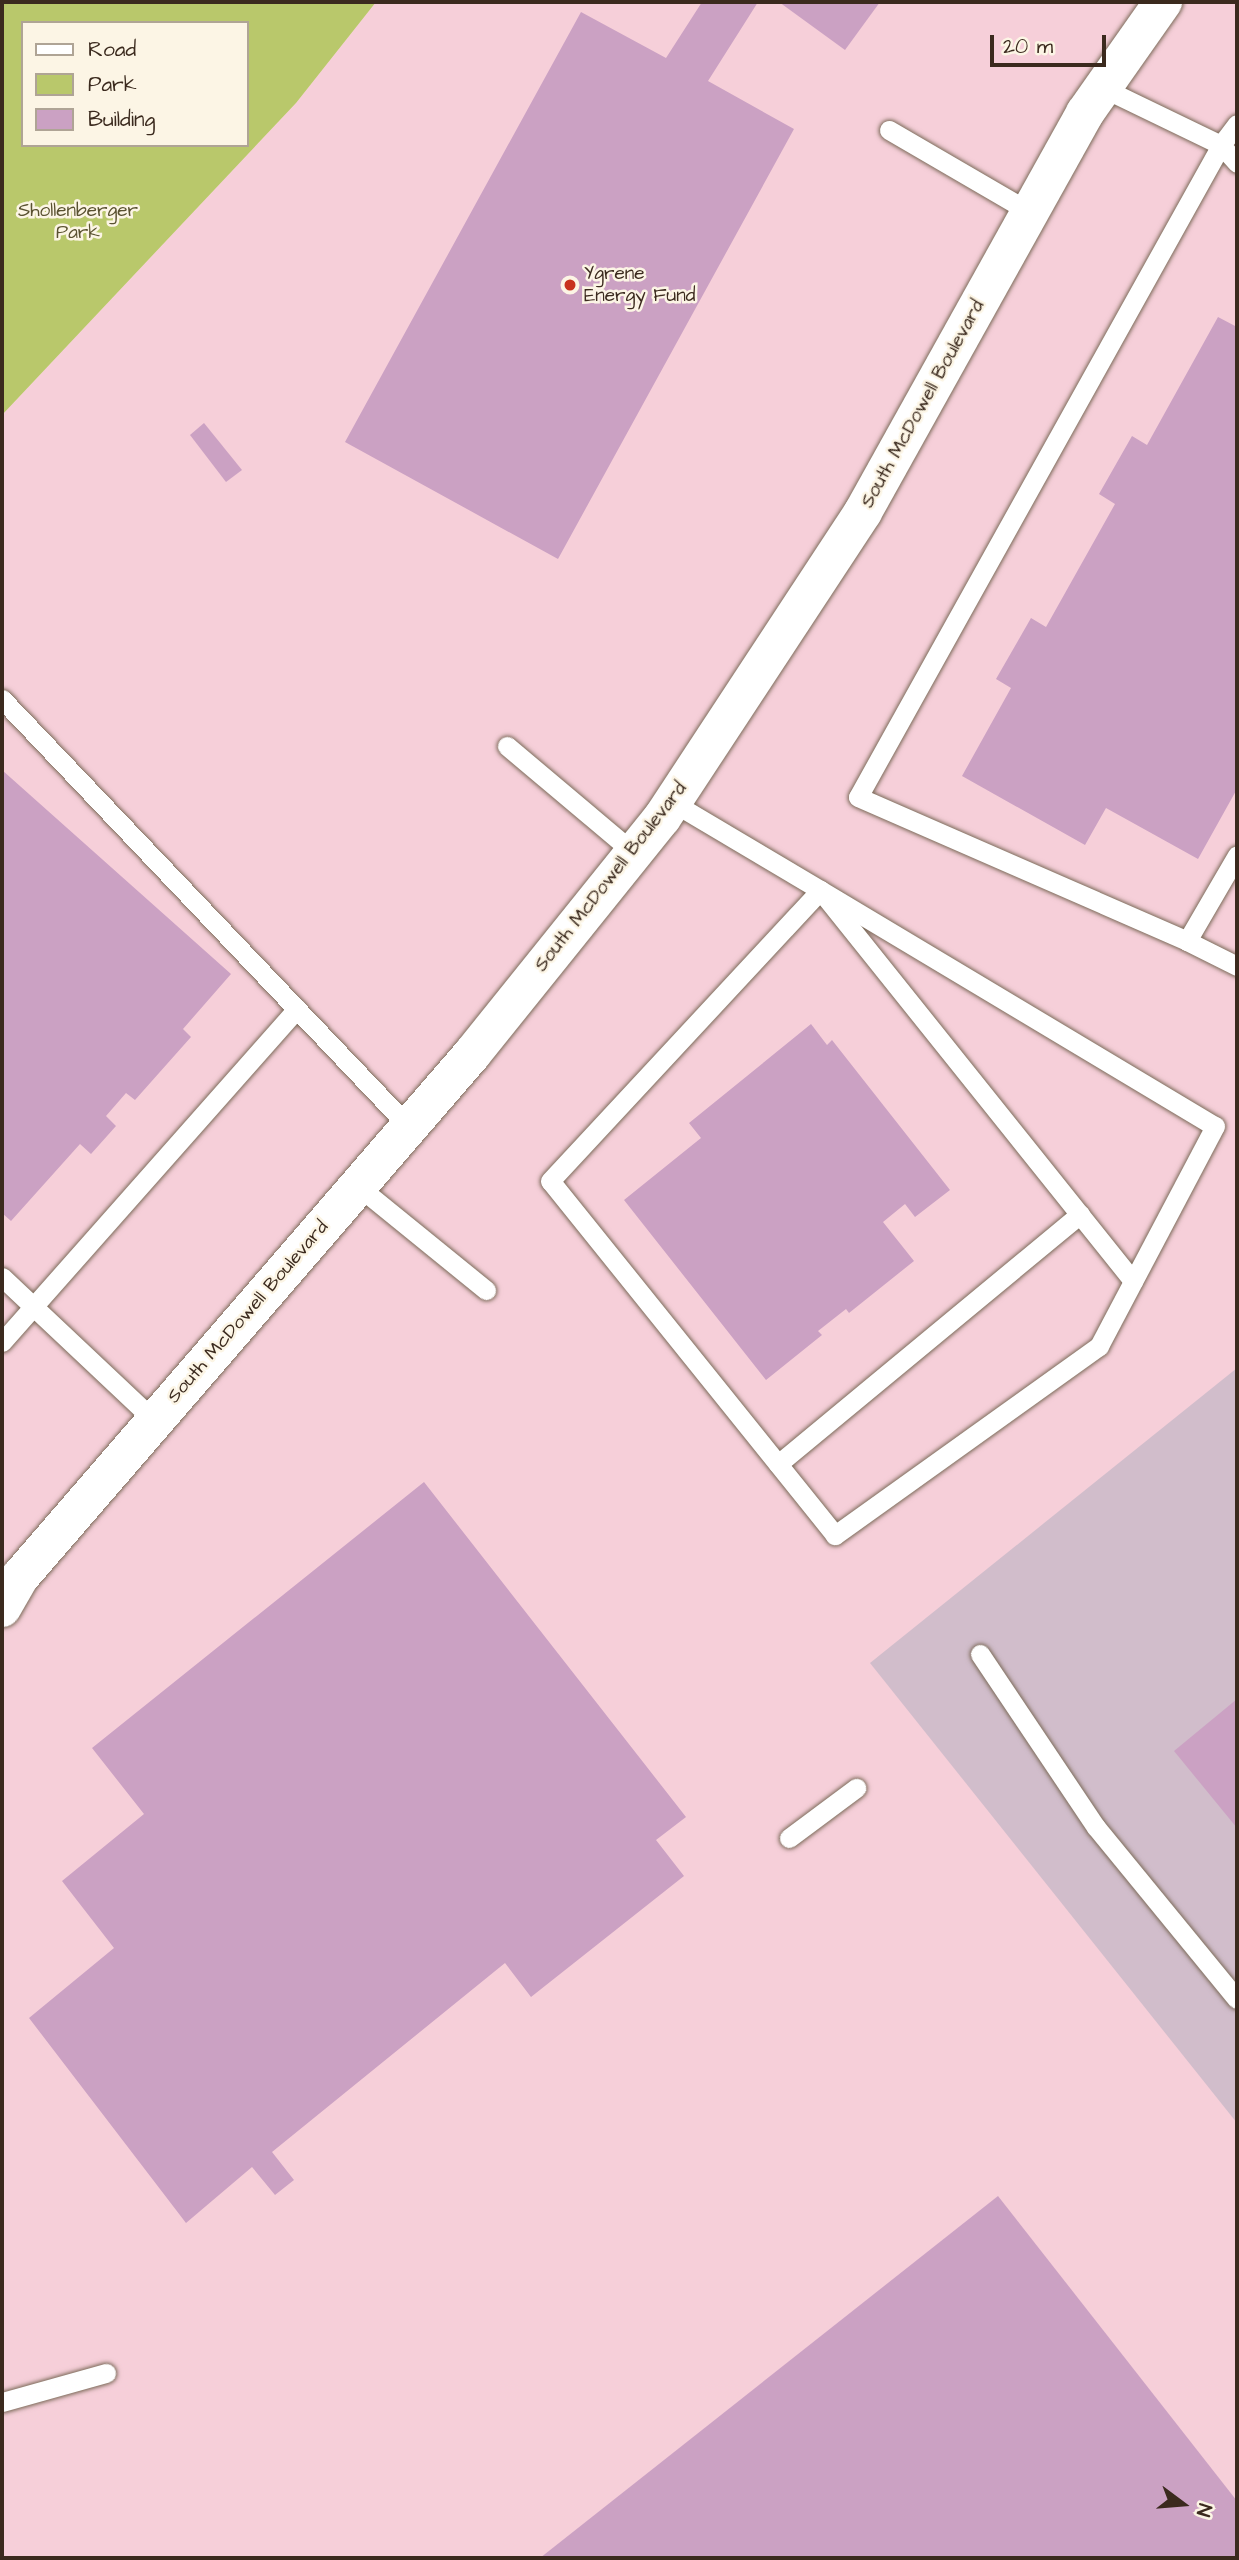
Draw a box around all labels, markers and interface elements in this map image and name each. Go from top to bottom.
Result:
legend [21,21,248,147]
scale bar [994,21,1110,65]
text: 20 m [1003,32,1053,61]
text: Road [88,35,136,64]
text: Park [88,70,137,99]
text: Building [88,105,155,134]
park label: Shollenberger Park [18,200,138,244]
place label: Ygrene Energy Fund [584,263,695,307]
marker: Ygrene Energy Fund [562,277,578,293]
street label: South McDowell Boulevard [856,296,990,512]
street label: South McDowell Boulevard [530,778,692,976]
street label: South McDowell Boulevard [163,1216,333,1408]
north arrow [1148,2469,1218,2539]
text: N [1189,2500,1218,2519]

